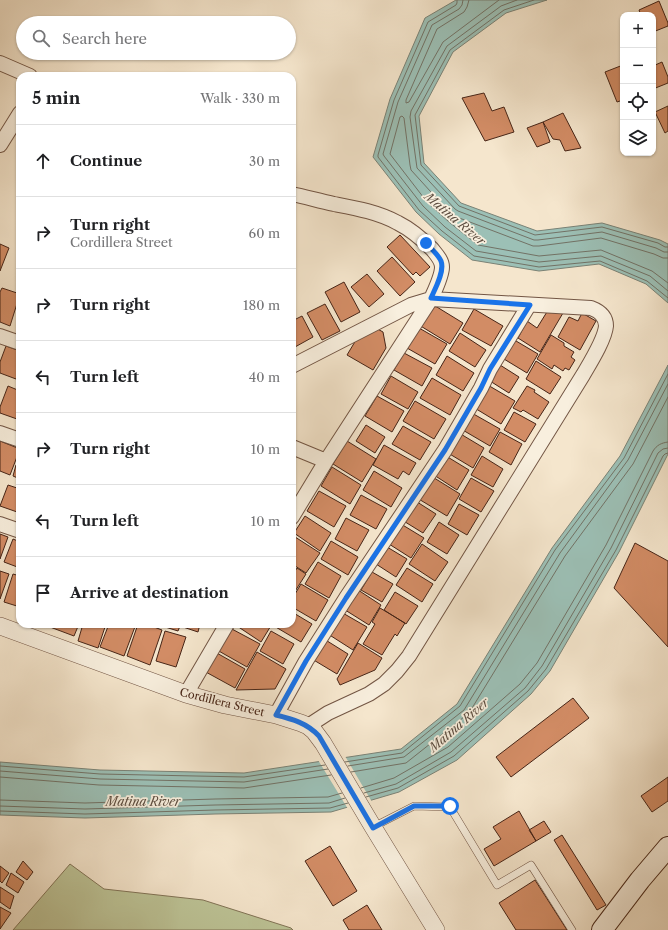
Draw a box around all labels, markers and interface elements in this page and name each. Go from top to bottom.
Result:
map controls [620,12,656,156]
button: + [620,12,656,48]
search box [16,16,296,60]
icon: search [30,27,52,49]
text: Search here [62,29,147,48]
button: − [620,48,656,84]
button: locate [620,84,656,120]
text: 5 min [32,88,80,108]
text: Walk · 330 m [200,90,280,106]
button: layers [620,120,656,156]
icon: ahead [32,150,54,172]
text: Continue [70,151,142,170]
text: 30 m [249,153,280,169]
water label: Matina River [420,188,490,249]
text: Turn right [70,215,150,234]
icon: right [32,222,54,244]
text: 60 m [249,225,280,241]
text: Cordillera Street [70,234,173,250]
route end [417,234,435,252]
icon: right [32,294,54,316]
text: Turn right [70,295,150,314]
text: 180 m [243,297,280,313]
icon: left [32,366,54,388]
text: Turn left [70,367,139,386]
text: 40 m [249,369,280,385]
icon: right [32,438,54,460]
text: Turn right [70,439,150,458]
text: 10 m [251,441,280,457]
icon: left [32,510,54,532]
text: Turn left [70,511,139,530]
text: 10 m [251,513,280,529]
icon: arrive [32,582,54,604]
text: Arrive at destination [70,583,229,602]
street label: Cordillera Street [178,685,266,719]
water label: Matina River [424,694,493,756]
water label: Matina River [104,794,182,809]
route start [441,797,459,815]

